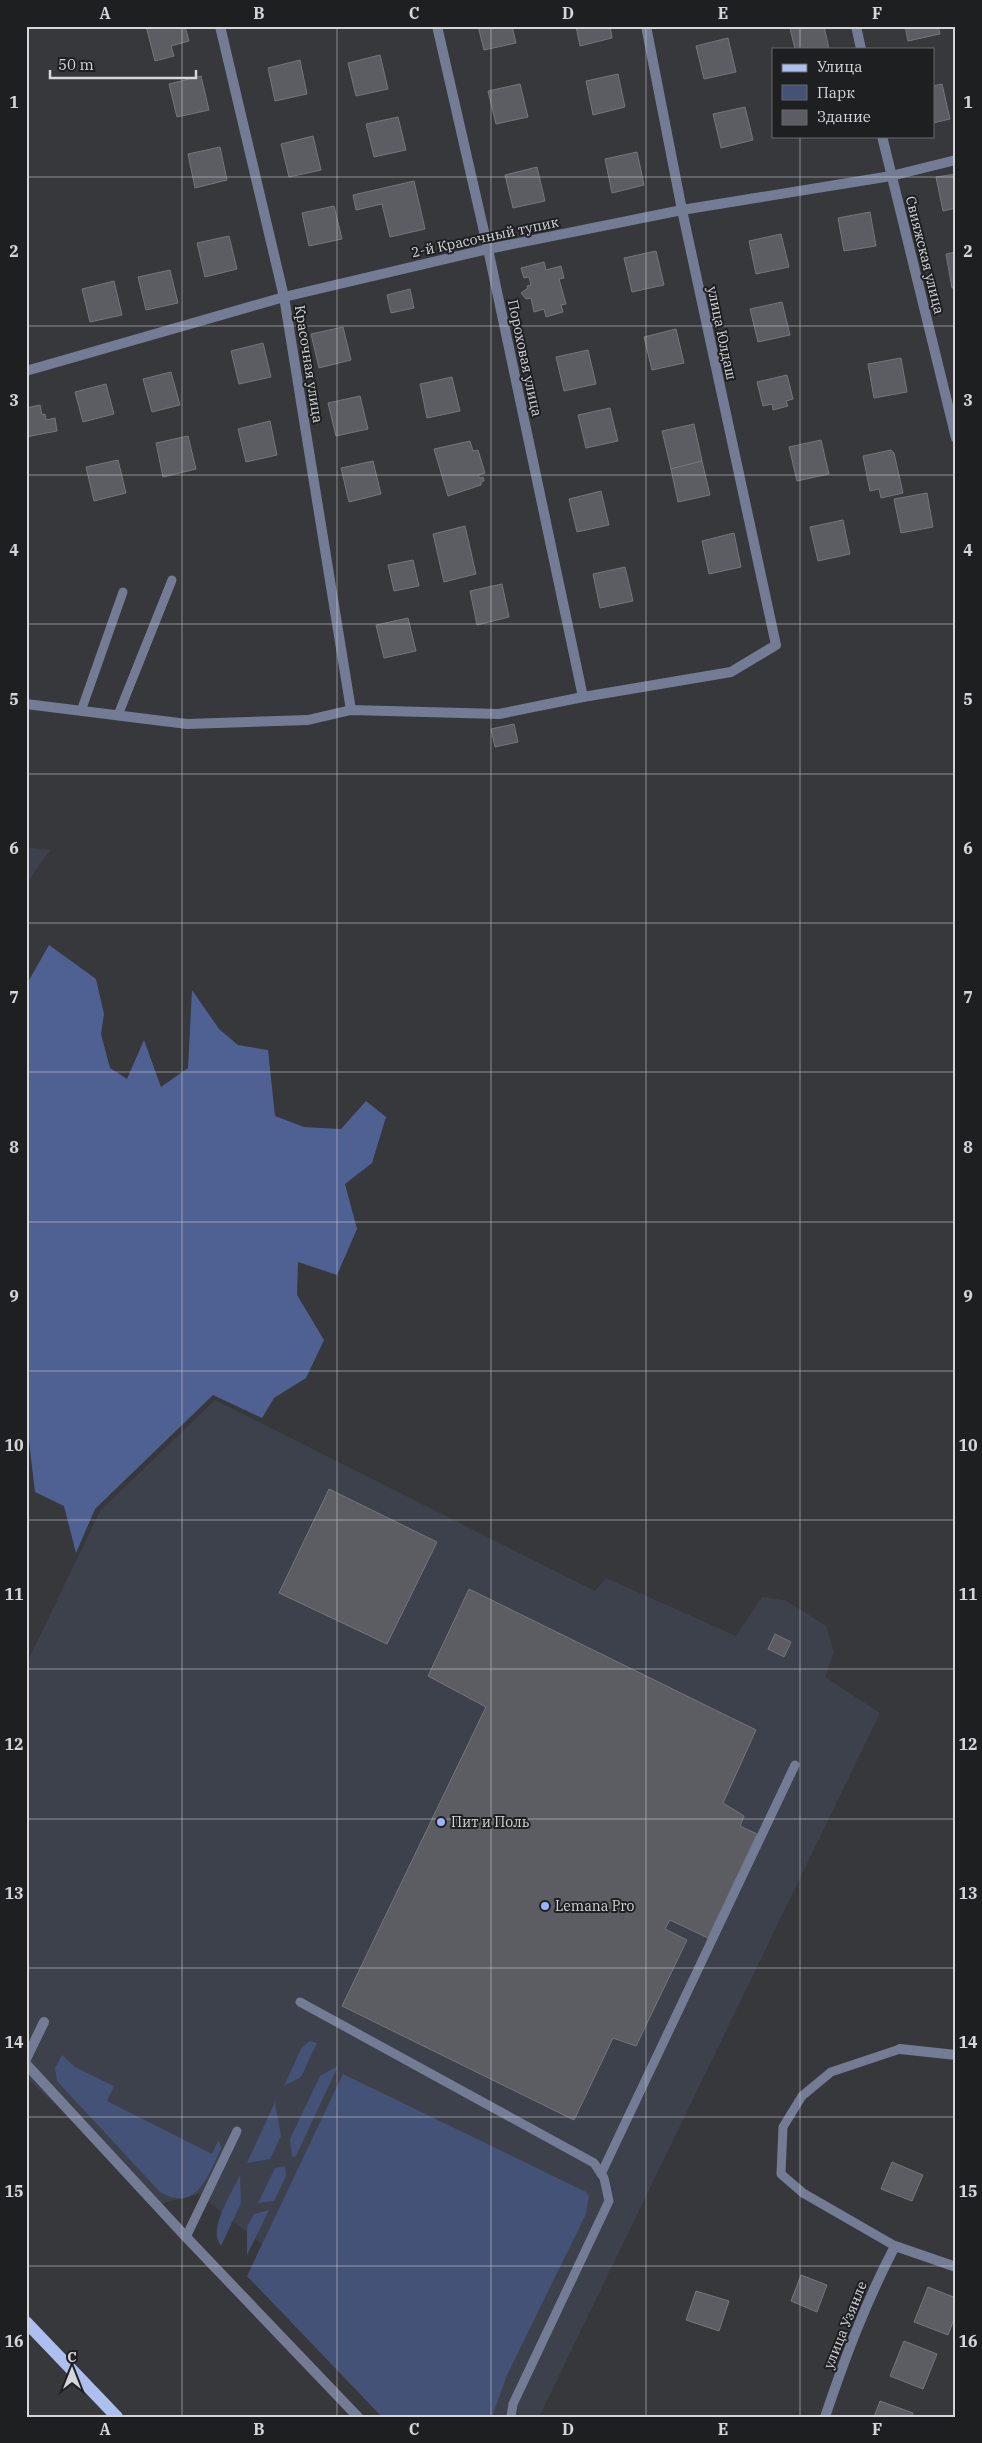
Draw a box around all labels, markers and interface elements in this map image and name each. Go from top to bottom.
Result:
text: A [99,3,111,23]
text: B [253,3,265,23]
text: C [409,3,419,23]
text: D [562,3,574,23]
text: E [718,3,728,23]
text: F [872,3,882,23]
scale bar [50,48,196,80]
legend [772,48,934,138]
text: 50 m [58,55,94,74]
text: Улица [817,57,862,76]
text: Парк [817,83,855,102]
text: 1 [9,92,19,112]
text: 1 [963,92,973,112]
text: Здание [817,107,871,126]
street label: Свияжская улица [902,194,948,316]
street label: 2-й Красочный тупик [410,213,560,261]
text: 2 [9,241,19,261]
text: 2 [963,241,973,261]
street label: улица Юлдаш [703,285,741,381]
street label: Пороховая улица [504,298,546,418]
street label: Красочная улица [291,304,327,425]
text: 3 [9,390,19,410]
text: 3 [963,390,973,410]
text: 4 [9,540,19,560]
text: 4 [963,540,973,560]
text: 5 [9,689,19,709]
text: 5 [963,689,973,709]
text: 6 [9,838,19,858]
text: 6 [963,838,973,858]
text: 7 [9,987,19,1007]
text: 7 [963,987,973,1007]
text: 8 [9,1137,19,1157]
text: 8 [963,1137,973,1157]
text: 9 [9,1286,19,1306]
text: 9 [963,1286,973,1306]
text: 10 [4,1435,24,1455]
text: 10 [958,1435,978,1455]
text: 11 [4,1584,24,1604]
text: 11 [958,1584,978,1604]
text: 12 [4,1734,24,1754]
text: 12 [958,1734,978,1754]
place label: Пит и Поль [451,1813,530,1831]
marker: Пит и Поль [435,1816,447,1828]
text: 13 [4,1883,24,1903]
text: 13 [958,1883,978,1903]
place label: Lemana Pro [555,1897,634,1915]
marker: Lemana Pro [539,1900,551,1912]
text: 14 [4,2032,24,2052]
text: 14 [958,2032,978,2052]
text: 15 [4,2181,24,2201]
text: 15 [958,2181,978,2201]
street label: улица Узянле [819,2278,871,2372]
text: 16 [4,2331,24,2351]
text: 16 [958,2331,978,2351]
north arrow [48,2346,98,2396]
text: С [67,2348,77,2366]
text: A [99,2419,111,2439]
text: B [253,2419,265,2439]
text: C [409,2419,419,2439]
text: D [562,2419,574,2439]
text: E [718,2419,728,2439]
text: F [872,2419,882,2439]

